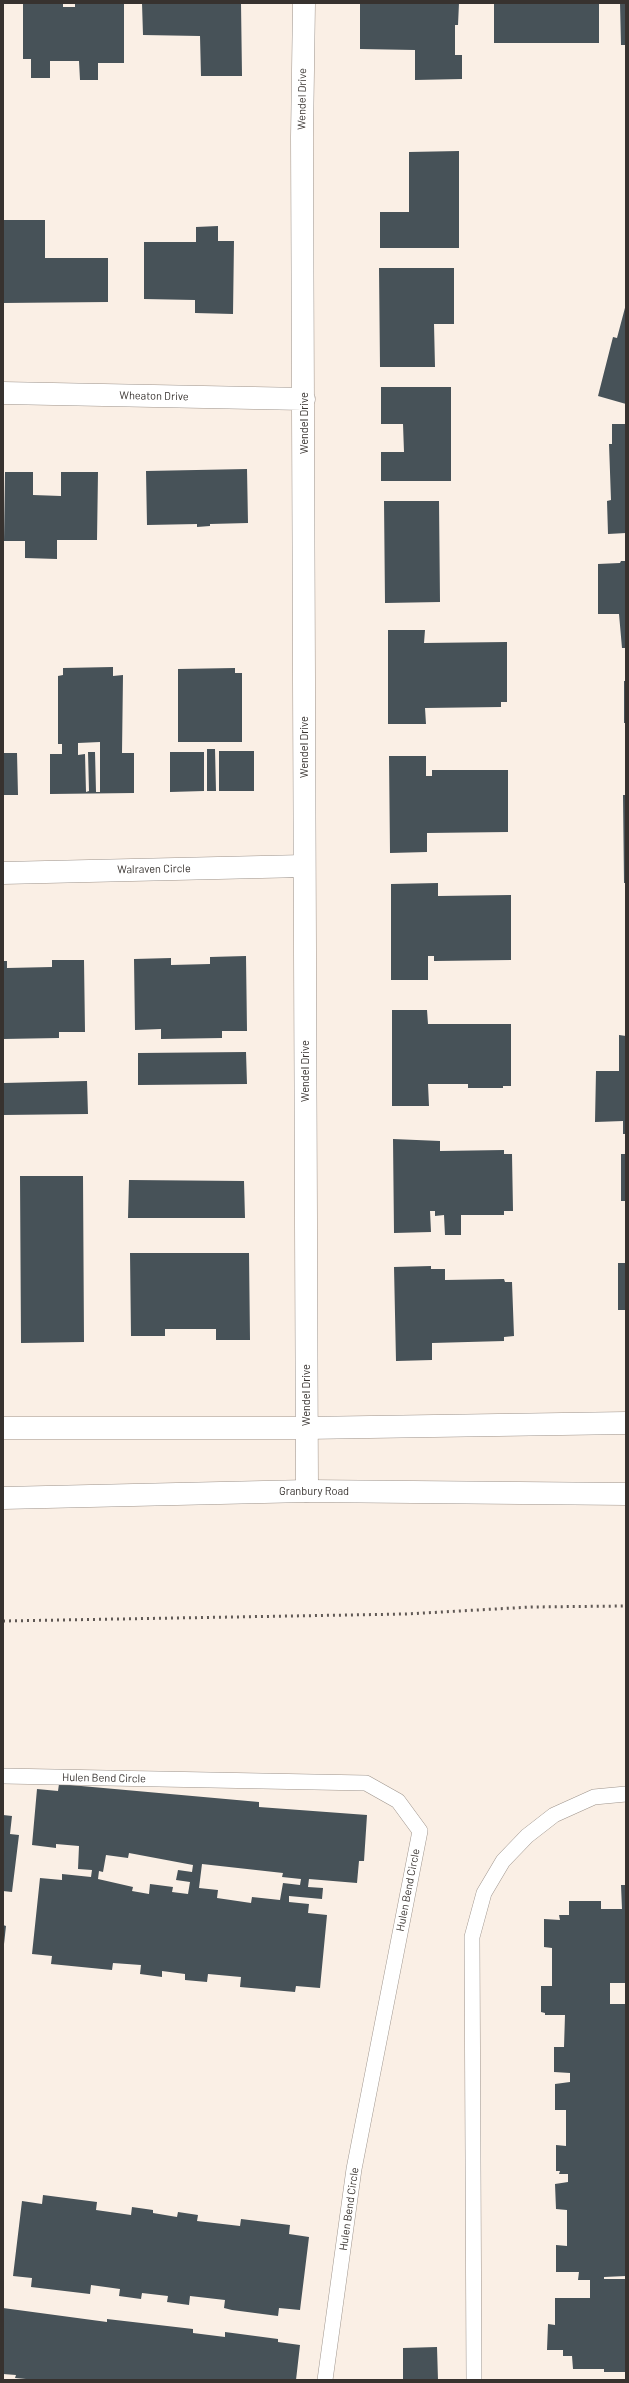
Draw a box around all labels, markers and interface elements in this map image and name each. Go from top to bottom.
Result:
street label: Wendel Drive [295,68,309,130]
street label: Wheaton Drive [119,389,189,403]
street label: Wendel Drive [297,392,311,454]
street label: Wendel Drive [297,716,311,778]
street label: Walraven Circle [117,862,191,876]
street label: Wendel Drive [298,1040,312,1102]
street label: Wendel Drive [299,1364,313,1426]
street label: Granbury Road [279,1484,349,1498]
street label: Hulen Bend Circle [62,1771,146,1785]
street label: Hulen Bend Circle [394,1848,422,1932]
street label: Hulen Bend Circle [337,2167,361,2251]

